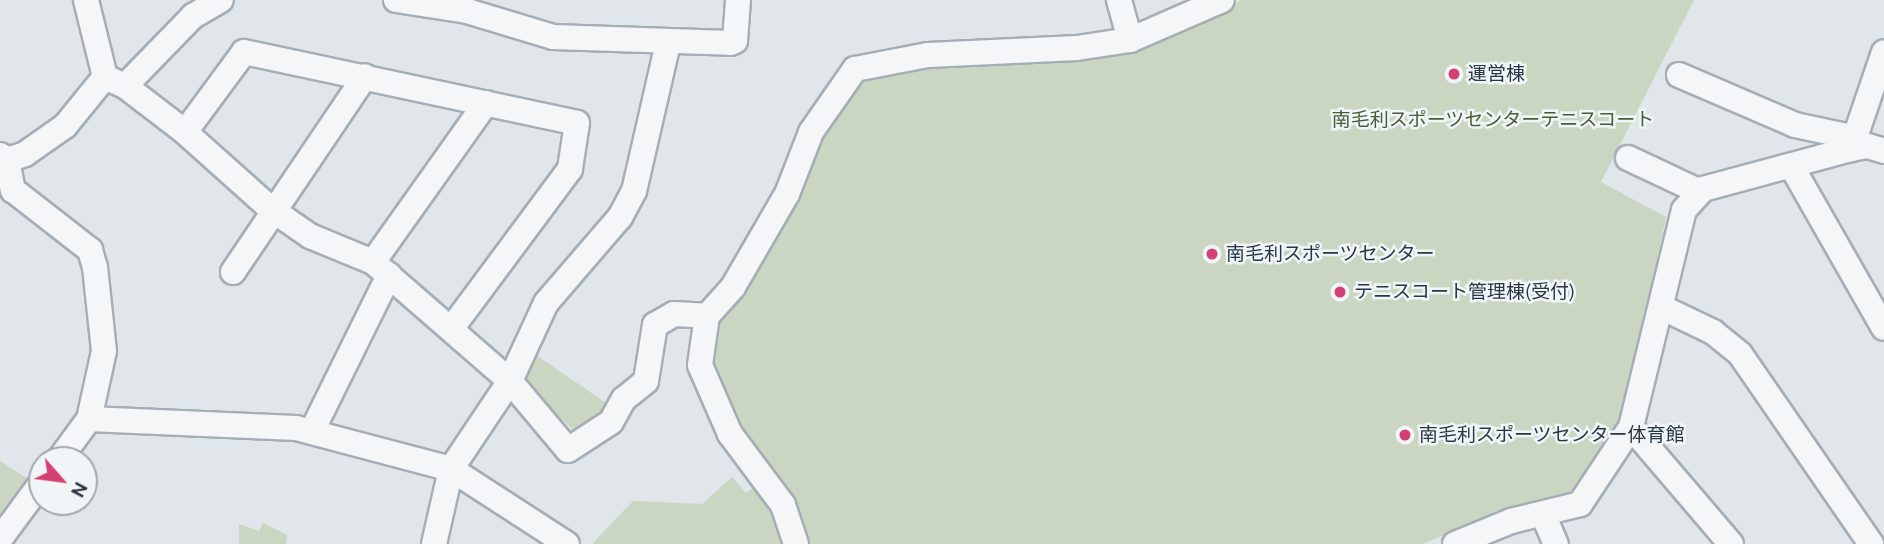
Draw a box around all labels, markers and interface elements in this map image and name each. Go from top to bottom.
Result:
place label: 運営棟 [1468,63,1525,85]
marker: 運営棟 [1446,66,1462,82]
park label: 南毛利スポーツセンターテニスコート [1332,109,1654,131]
place label: 南毛利スポーツセンター [1226,243,1435,265]
marker: 南毛利スポーツセンター [1204,246,1220,262]
place label: テニスコート管理棟(受付) [1354,281,1575,303]
marker: テニスコート管理棟(受付) [1332,284,1348,300]
place label: 南毛利スポーツセンター体育館 [1419,424,1685,446]
marker: 南毛利スポーツセンター体育館 [1397,427,1413,443]
north arrow [28,446,98,516]
text: N [67,478,93,501]

